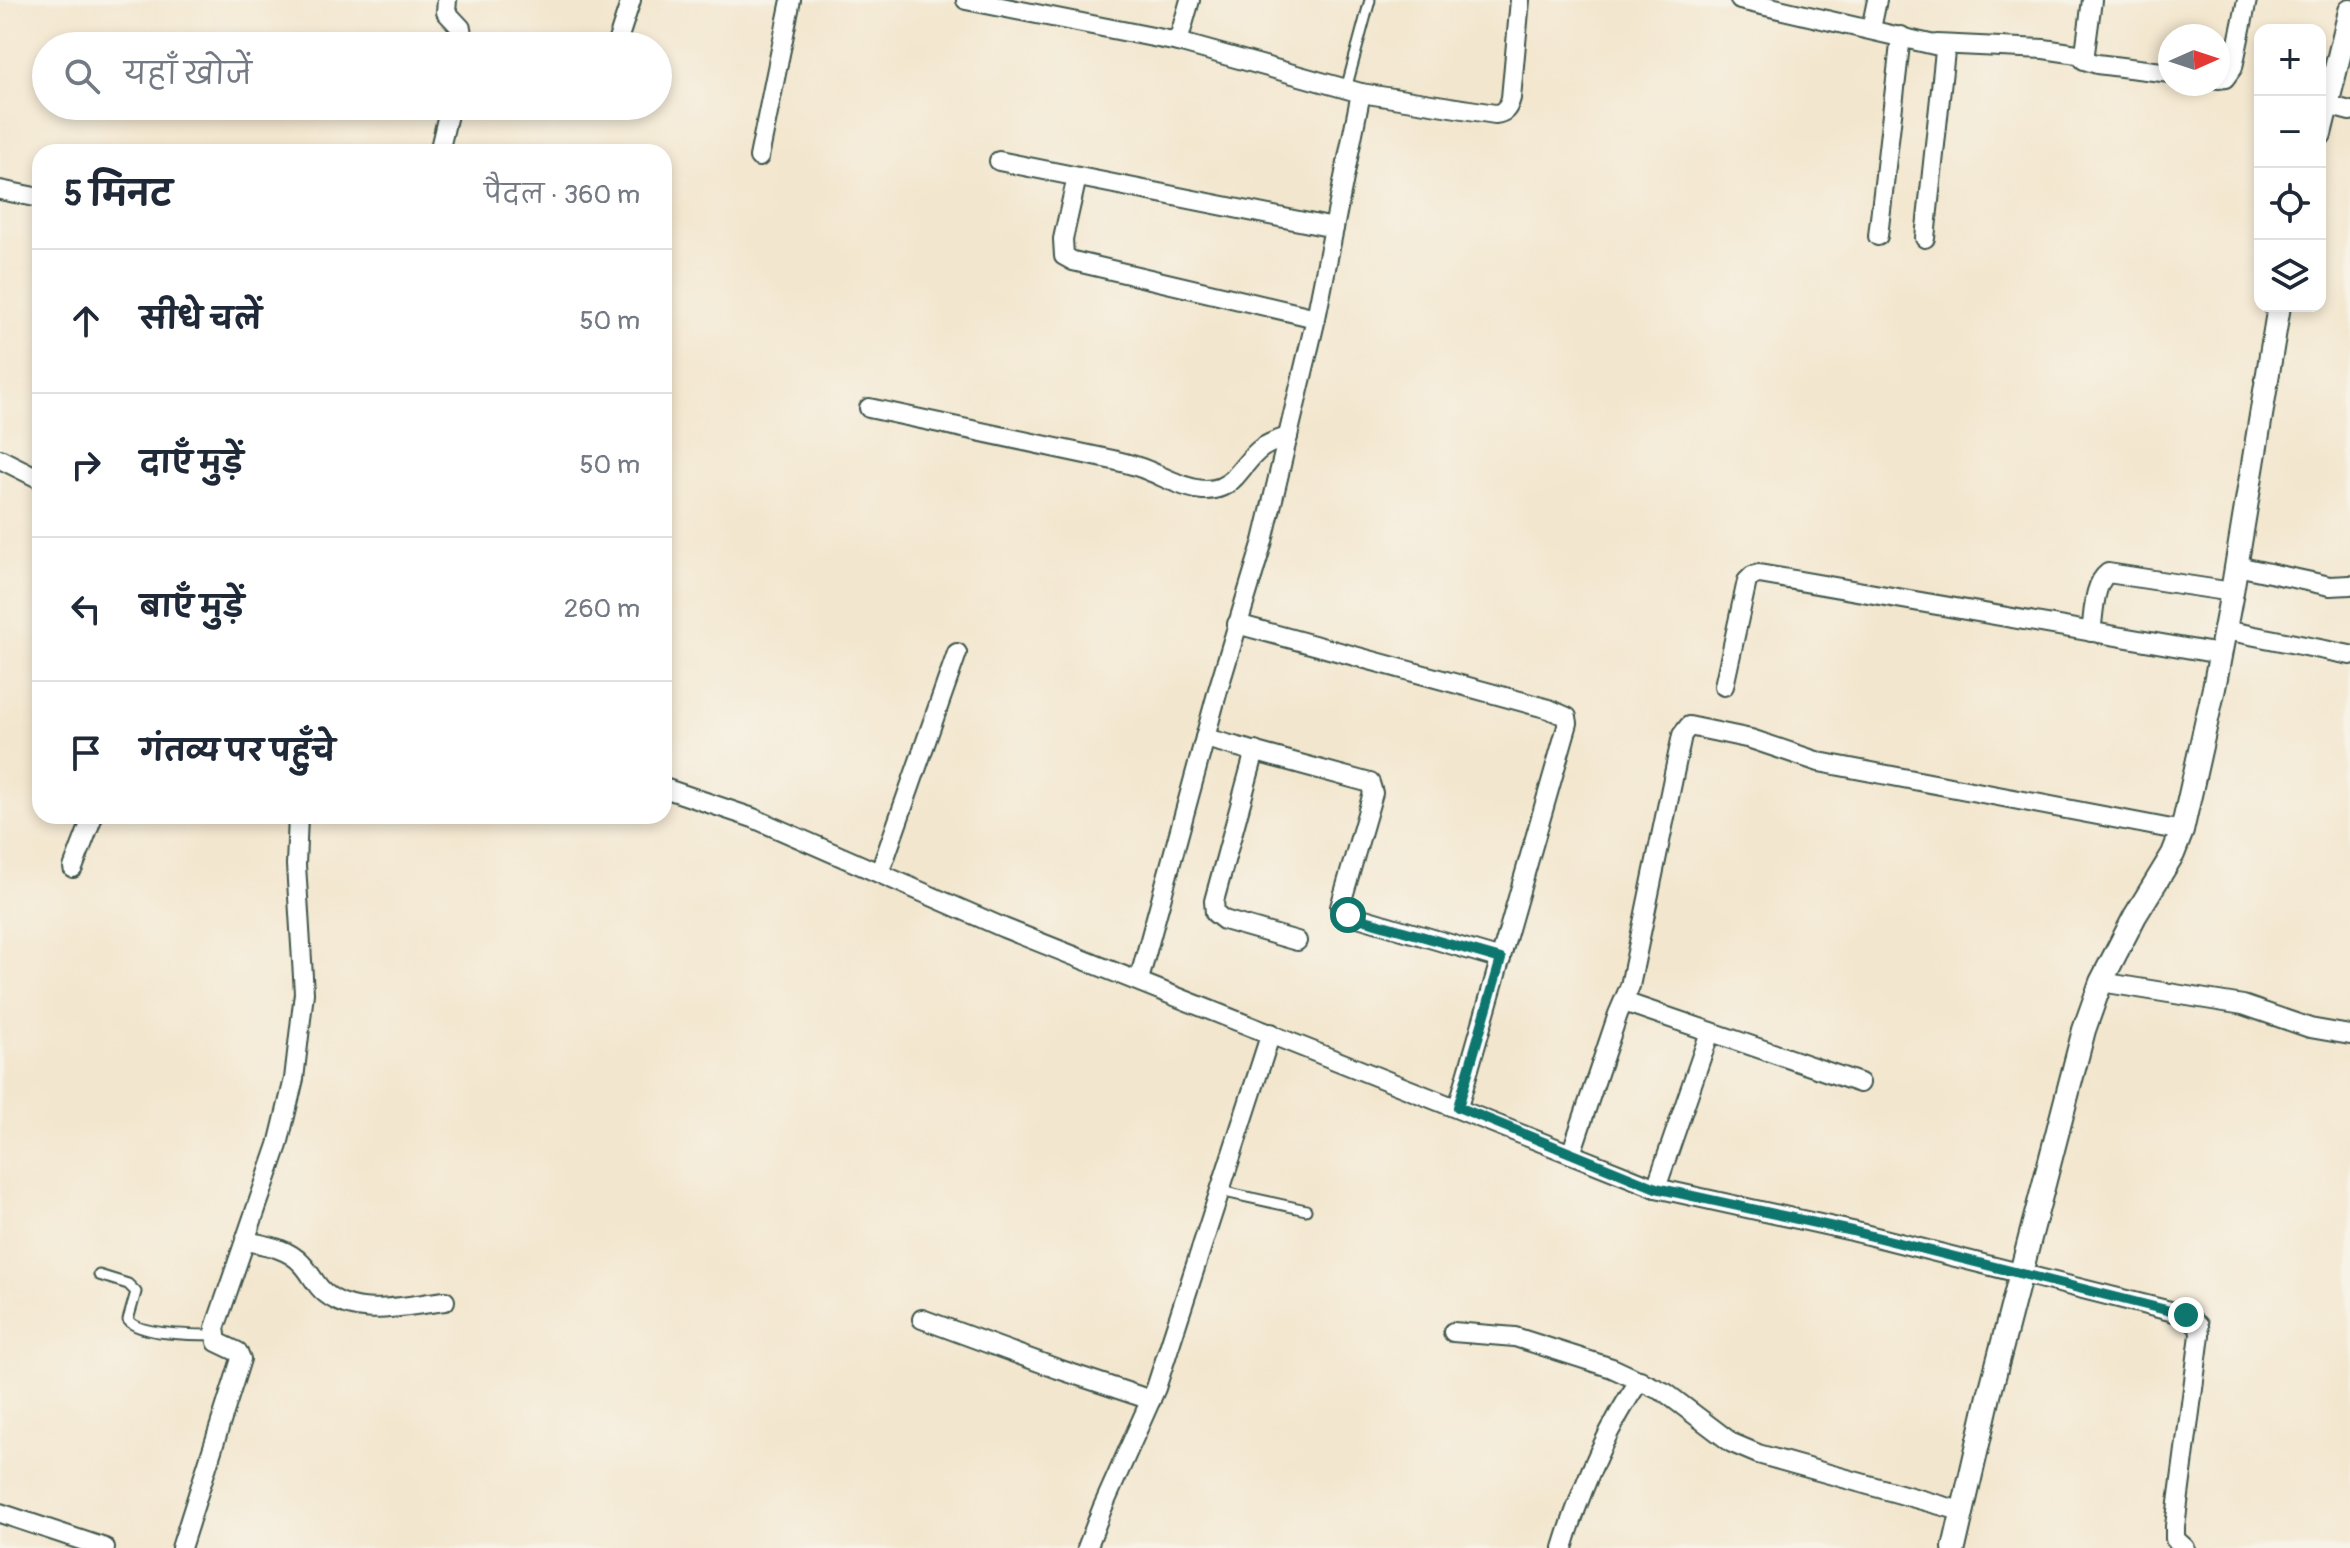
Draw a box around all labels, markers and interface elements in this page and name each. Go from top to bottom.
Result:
north arrow [2158,24,2230,96]
map controls [2254,24,2326,312]
button: + [2254,24,2326,96]
search box [32,32,672,120]
icon: search [60,54,104,98]
text: यहाँ खोजें [124,56,252,93]
button: − [2254,96,2326,168]
button: locate [2254,168,2326,240]
text: 5 मिनट [64,173,172,216]
text: पैदल · 360 m [484,179,640,211]
button: layers [2254,240,2326,312]
icon: ahead [64,299,108,343]
text: सीधे चलें [140,301,262,338]
text: 50 m [579,305,640,337]
icon: right [64,443,108,487]
text: दाएँ मुड़ें [140,445,243,482]
text: 50 m [579,449,640,481]
icon: left [64,587,108,631]
text: बाएँ मुड़ें [140,589,244,626]
text: 260 m [564,593,640,625]
icon: arrive [64,731,108,775]
text: गंतव्य पर पहुँचे [140,733,335,770]
route start [1330,897,1366,933]
route end [2168,1297,2204,1333]

